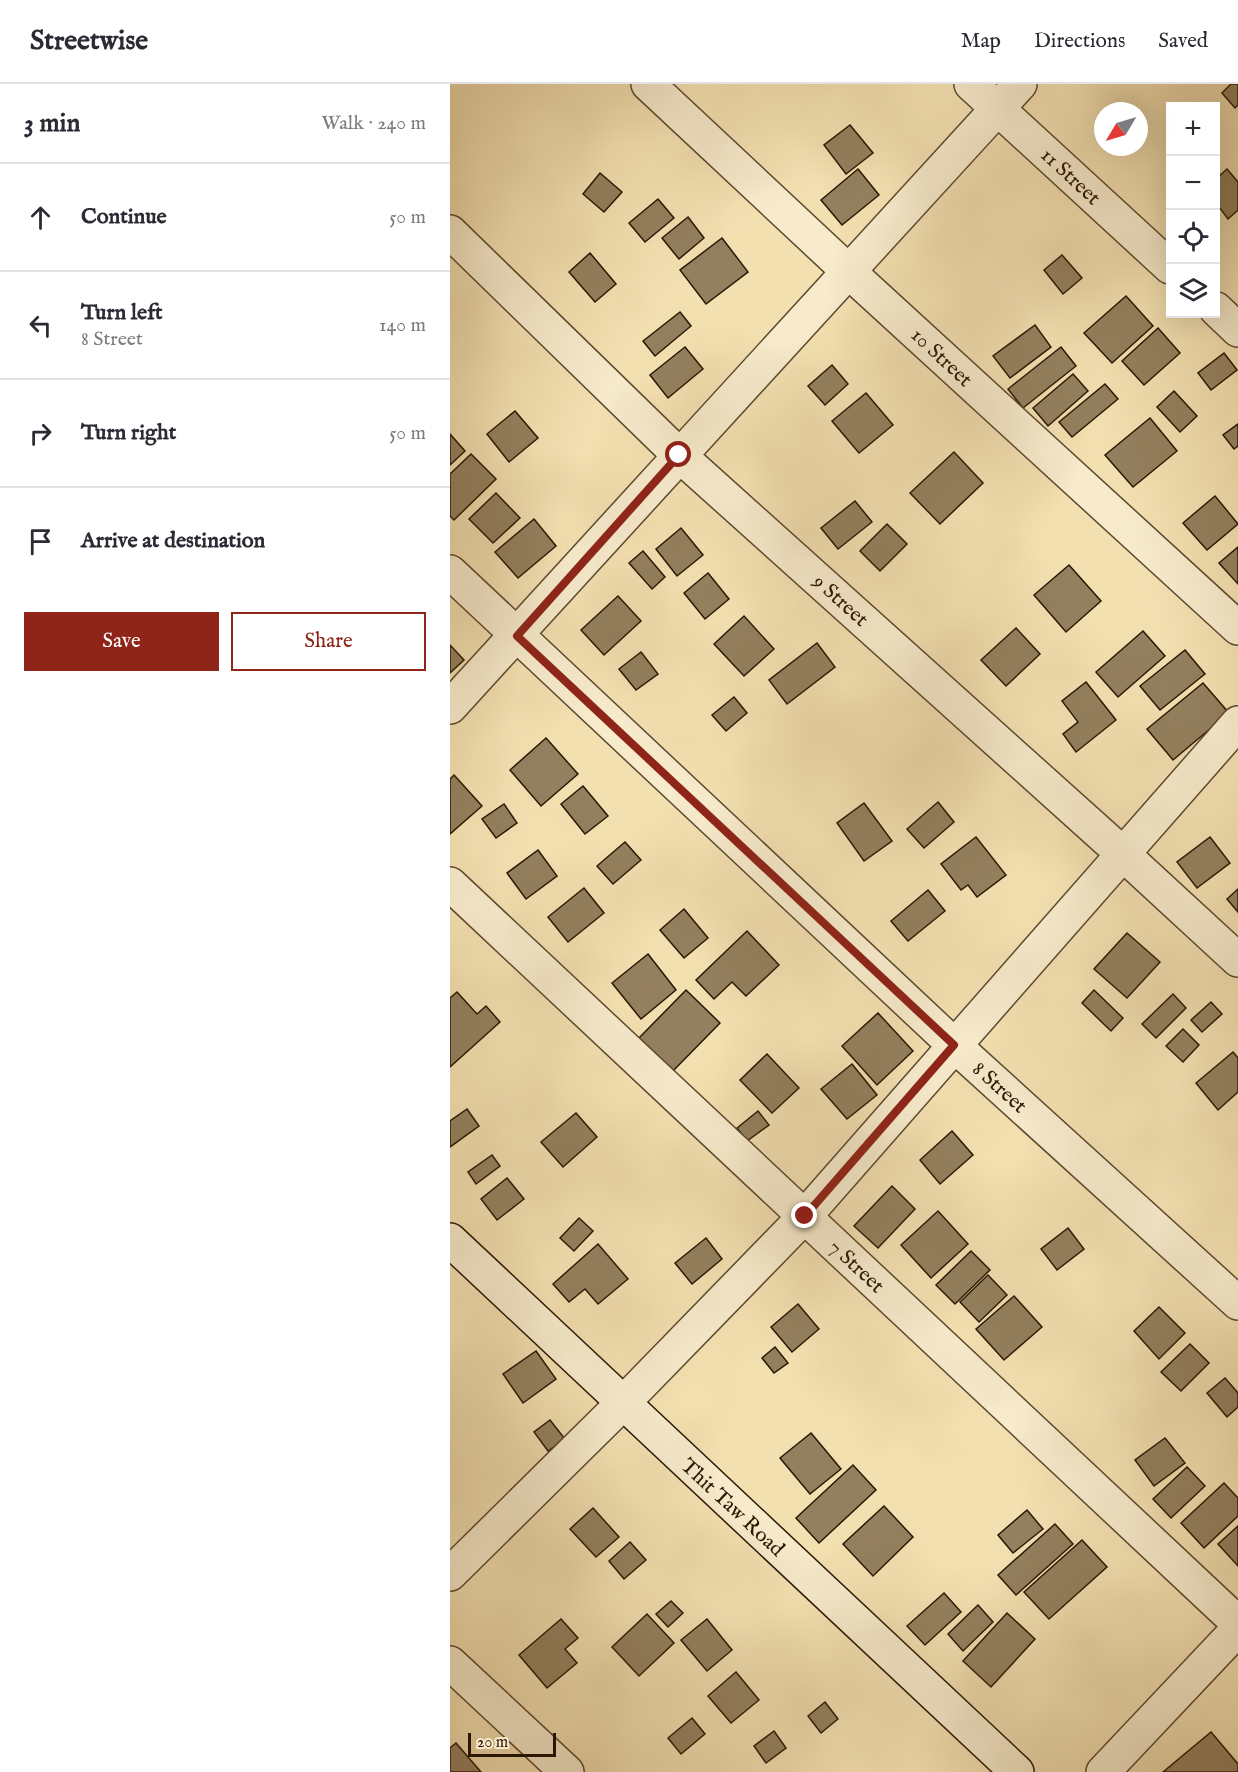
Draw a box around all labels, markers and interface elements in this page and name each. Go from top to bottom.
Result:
text: Streetwise [30,24,148,59]
text: Map [961,28,1001,55]
text: Directions [1034,28,1125,55]
text: Saved [1158,28,1208,55]
north arrow [1094,102,1148,156]
map controls [1166,102,1220,318]
button: + [1166,102,1220,156]
text: 3 min [24,107,80,140]
text: Walk · 240 m [321,111,426,136]
street label: 11 Street [1034,143,1106,212]
button: − [1166,156,1220,210]
icon: ahead [24,201,57,234]
text: Continue [81,203,167,231]
text: 50 m [389,205,426,230]
button: locate [1166,210,1220,264]
button: layers [1166,264,1220,318]
text: Turn left [81,299,163,327]
icon: left [24,309,57,342]
text: 140 m [379,313,426,338]
street label: 10 Street [904,323,978,393]
text: 8 Street [81,327,143,352]
icon: right [24,417,57,450]
text: Turn right [81,419,176,447]
text: 50 m [389,421,426,446]
route start [665,441,691,467]
icon: arrive [24,525,57,558]
text: Arrive at destination [81,527,265,555]
street label: 9 Street [806,568,874,633]
button: Save [24,612,219,671]
button: Share [231,612,426,671]
street label: 8 Street [966,1056,1032,1120]
route end [791,1202,817,1228]
street label: 7 Street [822,1235,890,1300]
street label: Thit Taw Road [674,1453,790,1564]
scale bar [468,1730,556,1758]
text: 20 m [477,1733,508,1753]

